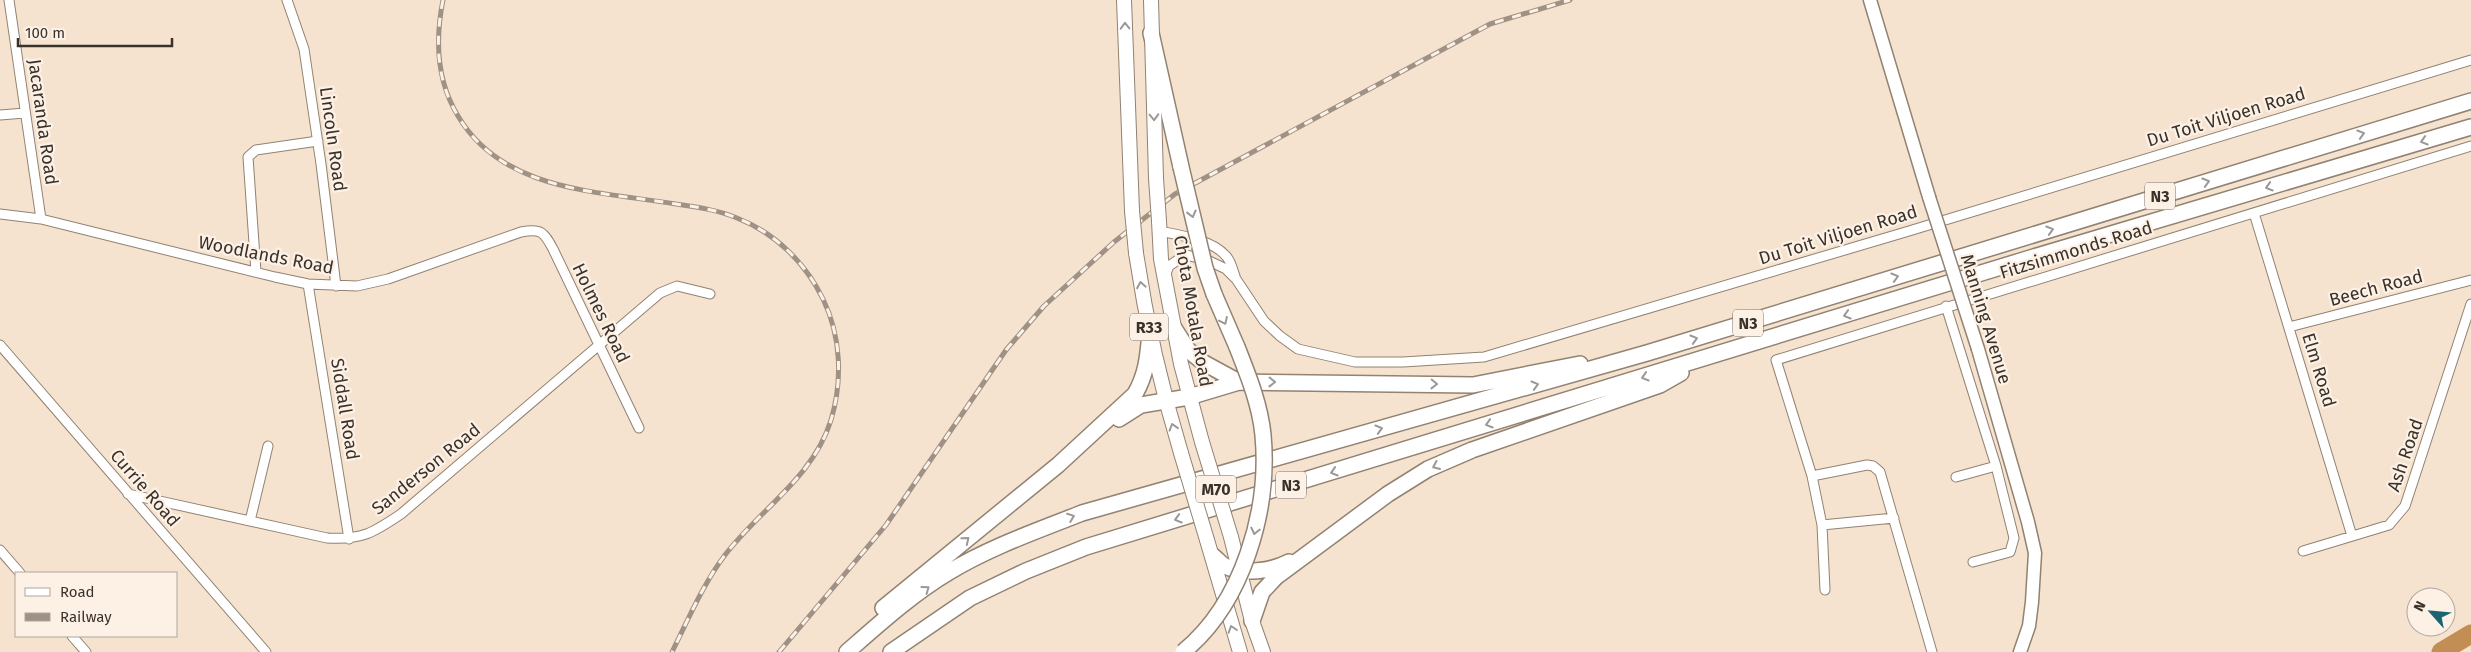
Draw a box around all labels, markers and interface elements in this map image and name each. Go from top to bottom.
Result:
scale bar [18,15,171,47]
one-way arrow [1120,22,1130,30]
text: 100 m [25,24,65,42]
street label: Jacaranda Road [23,58,63,186]
street label: Du Toit Viljoen Road [2144,82,2308,152]
street label: Lincoln Road [315,85,351,193]
one-way arrow [1148,113,1159,121]
one-way arrow [2356,130,2365,140]
one-way arrow [2421,135,2429,145]
one-way arrow [2201,178,2209,188]
one-way arrow [2265,181,2273,191]
road number: N3 [2145,182,2175,210]
street label: Du Toit Viljoen Road [1756,200,1920,270]
one-way arrow [1186,210,1197,219]
street label: Fitzsimmonds Road [1997,216,2155,284]
one-way arrow [2046,225,2054,235]
street label: Woodlands Road [196,231,336,279]
street label: Chota Motala Road [1169,233,1217,389]
street label: Manning Avenue [1956,252,2016,386]
street label: Holmes Road [567,260,635,366]
street label: Beech Road [2327,265,2425,311]
one-way arrow [1890,273,1899,283]
one-way arrow [1137,280,1147,289]
road number: N3 [1733,309,1763,336]
one-way arrow [1843,309,1852,319]
road number: R33 [1130,314,1168,341]
one-way arrow [1218,316,1229,325]
street label: Elm Road [2297,330,2341,410]
one-way arrow [1689,335,1698,345]
street label: Siddall Road [326,356,364,462]
one-way arrow [1641,372,1650,382]
one-way arrow [1268,377,1276,387]
one-way arrow [1431,379,1439,389]
one-way arrow [1531,381,1539,391]
street label: Ash Road [2382,416,2428,494]
street label: Sanderson Road [367,419,485,519]
one-way arrow [1486,419,1494,429]
one-way arrow [1169,423,1179,432]
one-way arrow [1374,425,1382,435]
street label: Currie Road [105,445,185,531]
one-way arrow [1432,459,1441,470]
one-way arrow [1330,466,1339,476]
road number: N3 [1276,472,1306,498]
road number: M70 [1196,476,1236,502]
one-way arrow [1066,513,1075,524]
one-way arrow [1175,513,1183,523]
one-way arrow [1250,527,1261,536]
one-way arrow [960,538,969,546]
legend [15,572,178,637]
text: Road [60,583,95,601]
one-way arrow [920,586,930,595]
north arrow [2406,587,2456,637]
text: N [2410,598,2430,614]
text: Railway [60,608,112,626]
one-way arrow [1228,625,1238,633]

